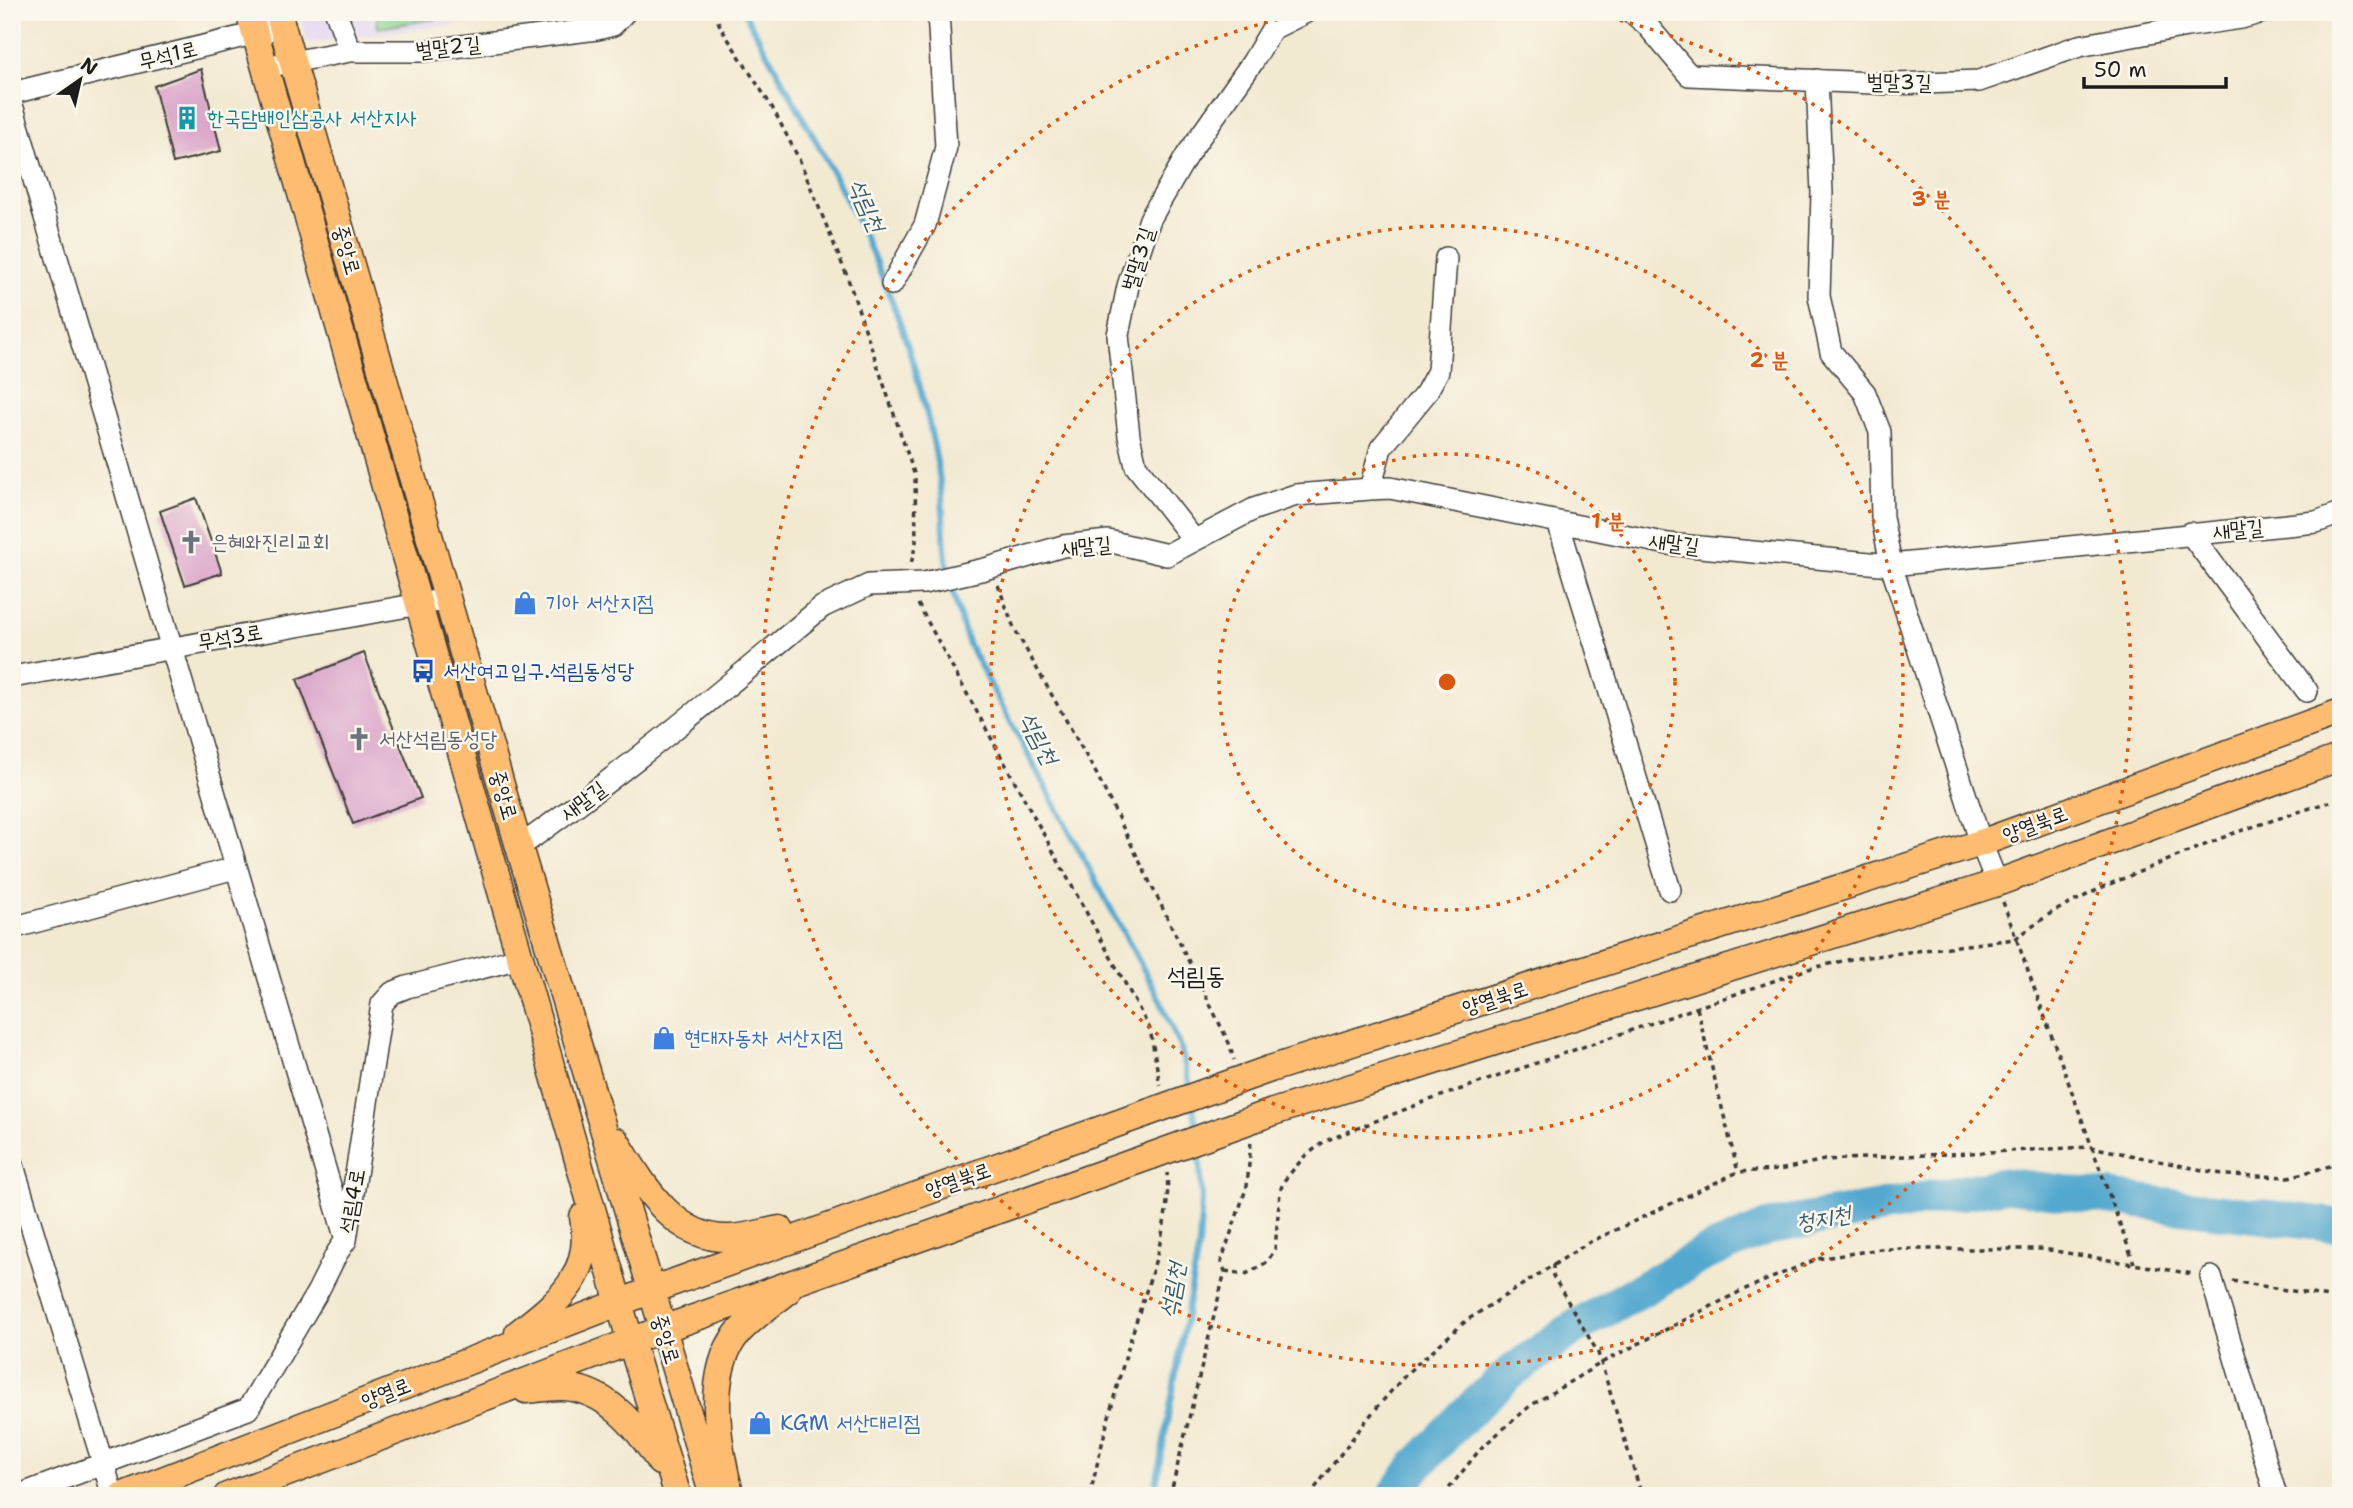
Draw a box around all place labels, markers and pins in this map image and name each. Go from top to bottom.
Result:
building icon: 한국담배인삼공사 서산지사 [173,104,201,132]
place label: 한국담배인삼공사 서산지사 [207,104,417,132]
church icon: 은혜와진리교회 [177,528,205,556]
place label: 은혜와진리교회 [211,528,329,556]
shop icon: 기아 서산지점 [511,589,539,617]
place label: 기아 서산지점 [545,589,654,617]
bus stop icon: 서산여고입구.석림동성당 [409,657,437,685]
place label: 서산여고입구.석림동성당 [443,657,634,685]
centre of rings [1435,670,1459,694]
church icon: 서산석림동성당 [345,725,373,753]
place label: 서산석림동성당 [379,725,497,753]
shop icon: 현대자동차 서산지점 [650,1024,678,1052]
place label: 현대자동차 서산지점 [684,1024,843,1052]
shop icon: KGM 서산대리점 [746,1409,774,1437]
place label: KGM 서산대리점 [780,1409,920,1437]

